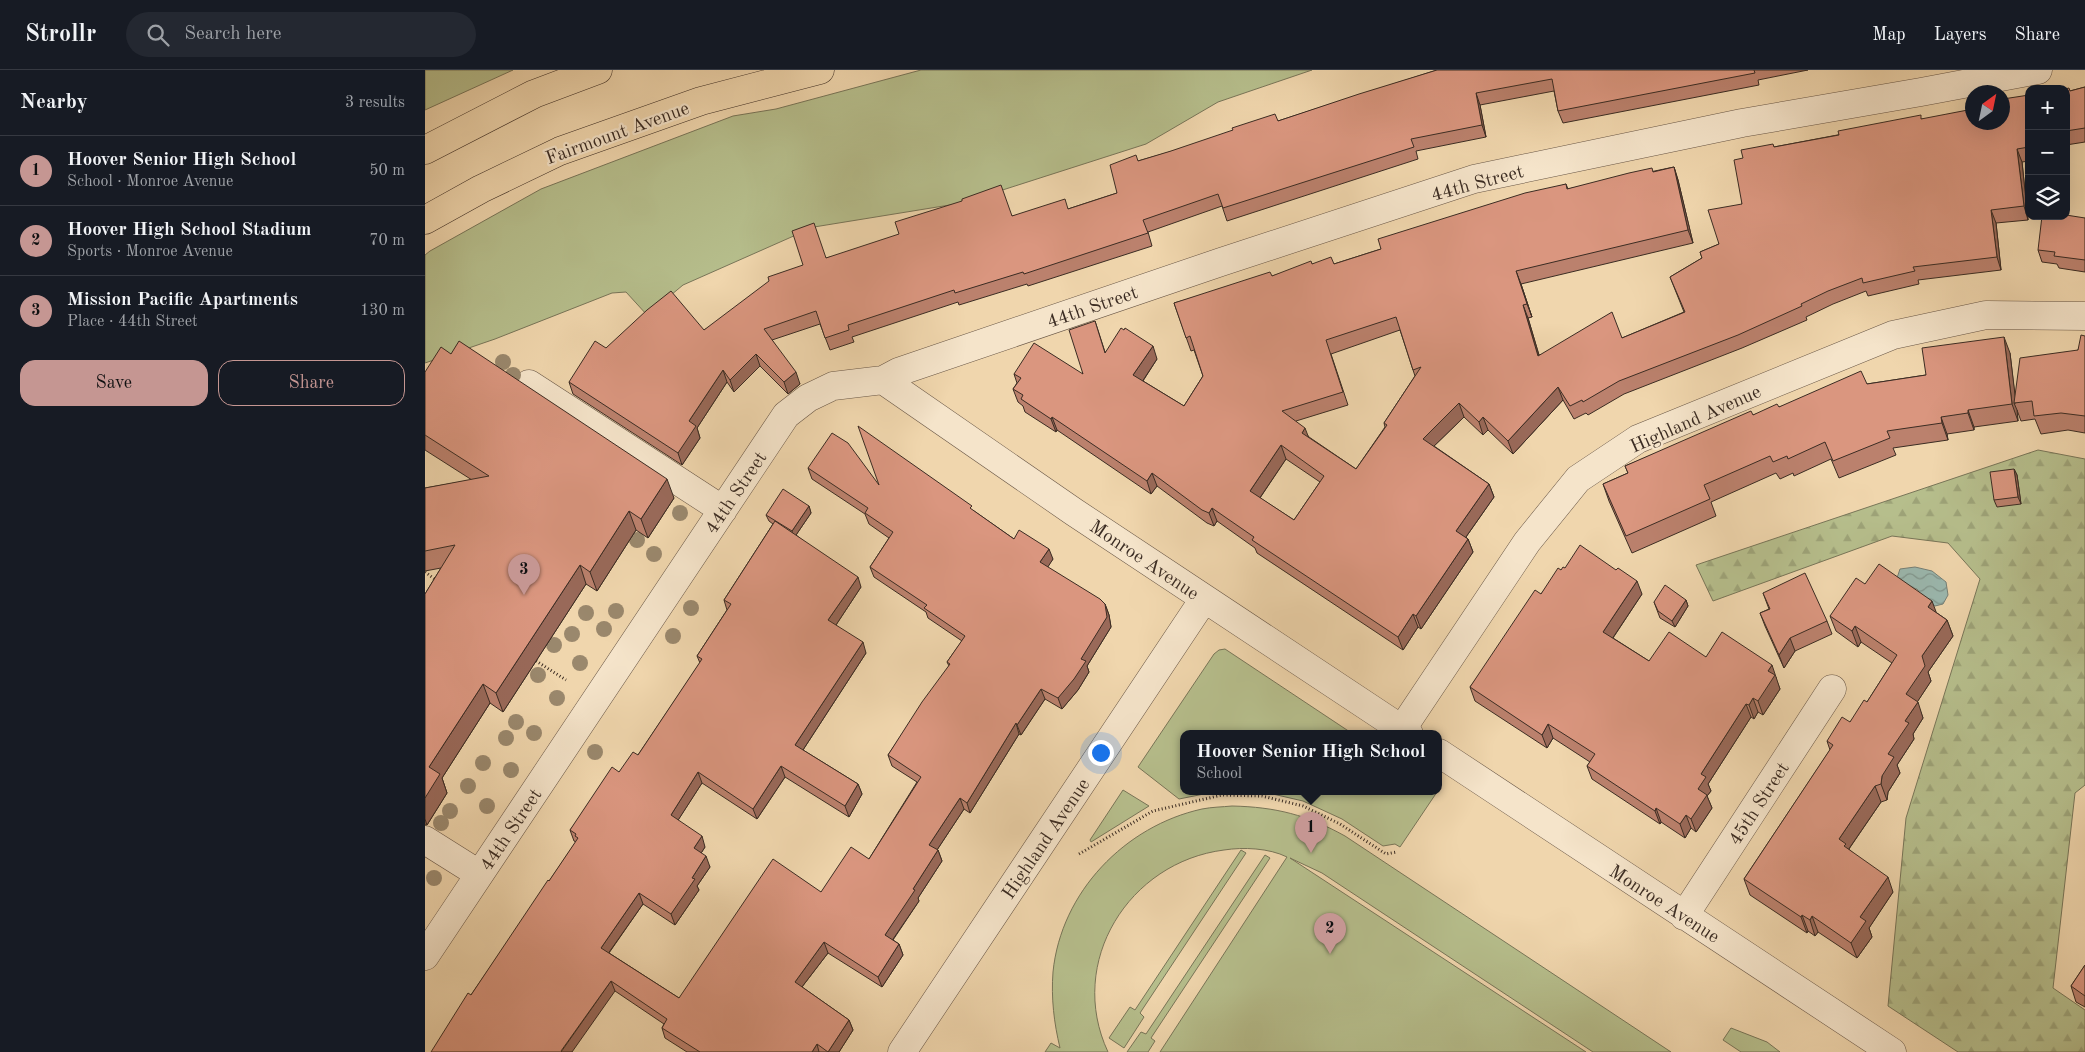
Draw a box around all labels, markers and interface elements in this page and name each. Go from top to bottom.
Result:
search box [126,12,476,57]
icon: search [144,21,172,49]
text: Strollr [25,23,96,47]
text: Search here [184,25,282,44]
text: Map [1872,26,1906,44]
text: Layers [1934,26,1986,44]
text: Share [2014,26,2060,44]
north arrow [1965,85,2010,130]
map controls [2025,85,2070,220]
button: + [2025,85,2070,130]
text: Nearby [20,92,88,113]
text: 3 results [345,95,405,111]
street label: Fairmount Avenue [544,100,692,169]
button: − [2025,130,2070,175]
text: Hoover Senior High School [67,151,296,170]
text: 1 [31,163,41,179]
text: 50 m [369,163,405,179]
street label: 44th Street [1429,163,1526,206]
text: School · Monroe Avenue [67,174,233,190]
button: layers [2025,175,2070,220]
text: Hoover High School Stadium [67,221,311,240]
text: 2 [31,233,41,249]
text: 70 m [369,233,405,249]
text: Sports · Monroe Avenue [67,244,233,260]
street label: 44th Street [1045,284,1141,333]
text: Mission Pacific Apartments [67,291,298,310]
text: 3 [31,303,41,319]
text: 130 m [360,303,405,319]
text: Place · 44th Street [67,314,198,330]
button: Save [20,360,208,406]
button: Share [218,360,405,406]
street label: Highland Avenue [1628,383,1764,458]
street label: 44th Street [703,449,771,538]
street label: Monroe Avenue [1086,518,1202,605]
pin: 3 [508,554,540,595]
popup [1180,730,1442,795]
your location [1088,740,1114,766]
text: Hoover Senior High School [1196,743,1426,762]
street label: 45th Street [1726,759,1794,849]
text: School [1196,766,1242,782]
street label: Highland Avenue [1000,776,1094,903]
street label: 44th Street [478,786,546,875]
pin: 1 [1295,812,1327,853]
street label: Monroe Avenue [1605,862,1722,948]
pin: 2 [1314,913,1346,954]

